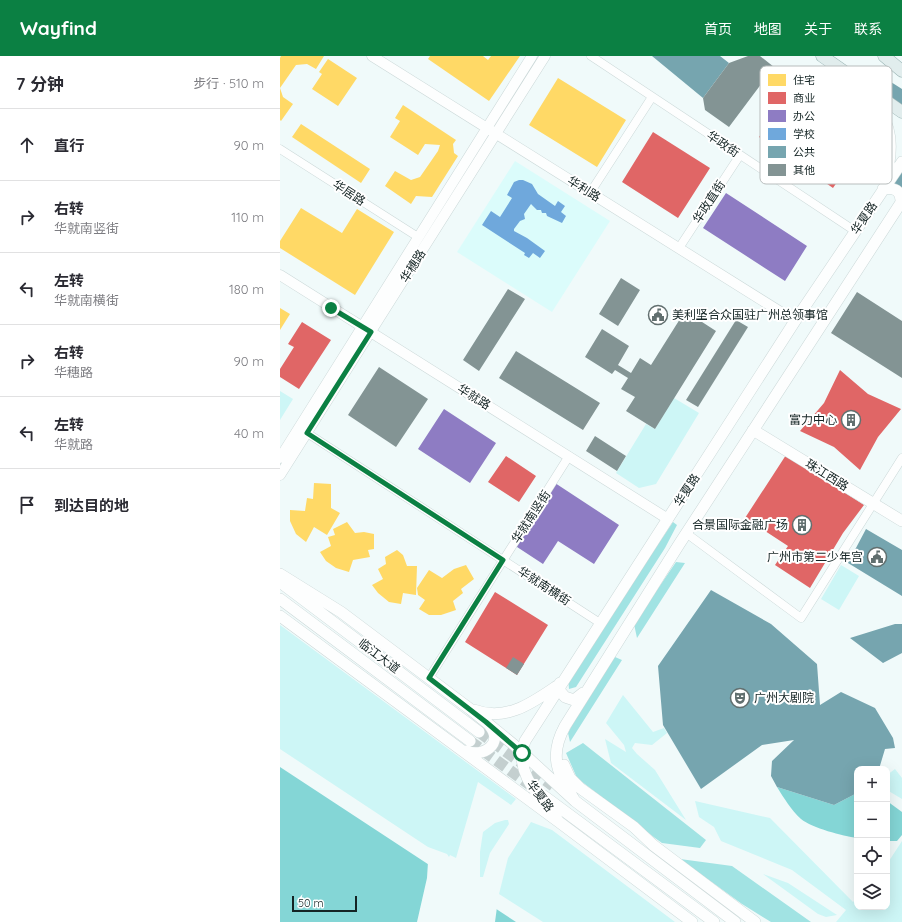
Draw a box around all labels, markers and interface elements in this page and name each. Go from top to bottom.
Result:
text: Wayfind [20,16,97,40]
text: 首页 [704,20,732,38]
text: 地图 [754,20,782,38]
text: 关于 [804,20,832,38]
text: 联系 [854,20,882,38]
legend [760,66,892,184]
text: 7 分钟 [16,73,64,94]
text: 住宅 [793,73,815,87]
text: 步行 · 510 m [193,75,264,91]
text: 商业 [793,91,815,105]
text: 办公 [793,109,815,123]
street label: 华政街 [704,127,742,160]
text: 学校 [793,127,815,141]
icon: ahead [16,134,38,156]
text: 直行 [54,136,84,155]
text: 90 m [234,137,264,153]
text: 公共 [793,145,815,159]
text: 其他 [793,163,815,177]
street label: 华利路 [565,173,604,204]
street label: 华居路 [330,176,368,209]
street label: 华政直街 [689,178,728,226]
text: 右转 [54,199,84,218]
street label: 华夏路 [847,199,880,237]
icon: right [16,206,38,228]
text: 110 m [231,209,264,225]
text: 华就南竖街 [54,220,119,236]
street label: 华穗路 [397,246,428,285]
text: 左转 [54,271,84,290]
icon: left [16,278,38,300]
text: 180 m [229,281,264,297]
text: 华就南横街 [54,292,119,308]
route end [322,299,340,317]
public building icon: 美利坚合众国驻广州总领事馆 [647,304,669,326]
place label: 美利坚合众国驻广州总领事馆 [672,307,828,322]
text: 右转 [54,343,84,362]
icon: right [16,350,38,372]
text: 90 m [234,353,264,369]
text: 华穗路 [54,364,93,380]
street label: 华就路 [455,381,494,412]
building icon: 富力中心 [840,409,862,431]
place label: 富力中心 [789,412,837,427]
text: 左转 [54,415,84,434]
icon: left [16,422,38,444]
text: 40 m [234,425,264,441]
text: 华就路 [54,436,93,452]
street label: 珠江西路 [803,455,852,494]
street label: 华夏路 [670,471,703,509]
street label: 华就南竖街 [508,487,553,546]
icon: arrive [16,494,38,516]
text: 到达目的地 [54,496,129,515]
building icon: 合景国际金融广场 [791,514,813,536]
place label: 合景国际金融广场 [692,517,788,532]
public building icon: 广州市第二少年宫 [866,546,888,568]
place label: 广州市第二少年宫 [767,549,863,564]
street label: 华就南横街 [515,563,574,608]
street label: 临江大道 [356,635,403,676]
theatre icon: 广州大剧院 [729,687,751,709]
place label: 广州大剧院 [754,690,814,705]
route start [513,744,531,762]
map controls [854,766,890,910]
button: + [854,766,890,802]
street label: 华夏路 [524,777,557,815]
button: − [854,802,890,838]
button: locate [854,838,890,874]
button: layers [854,874,890,910]
scale bar [292,894,357,913]
text: 50 m [298,896,324,910]

